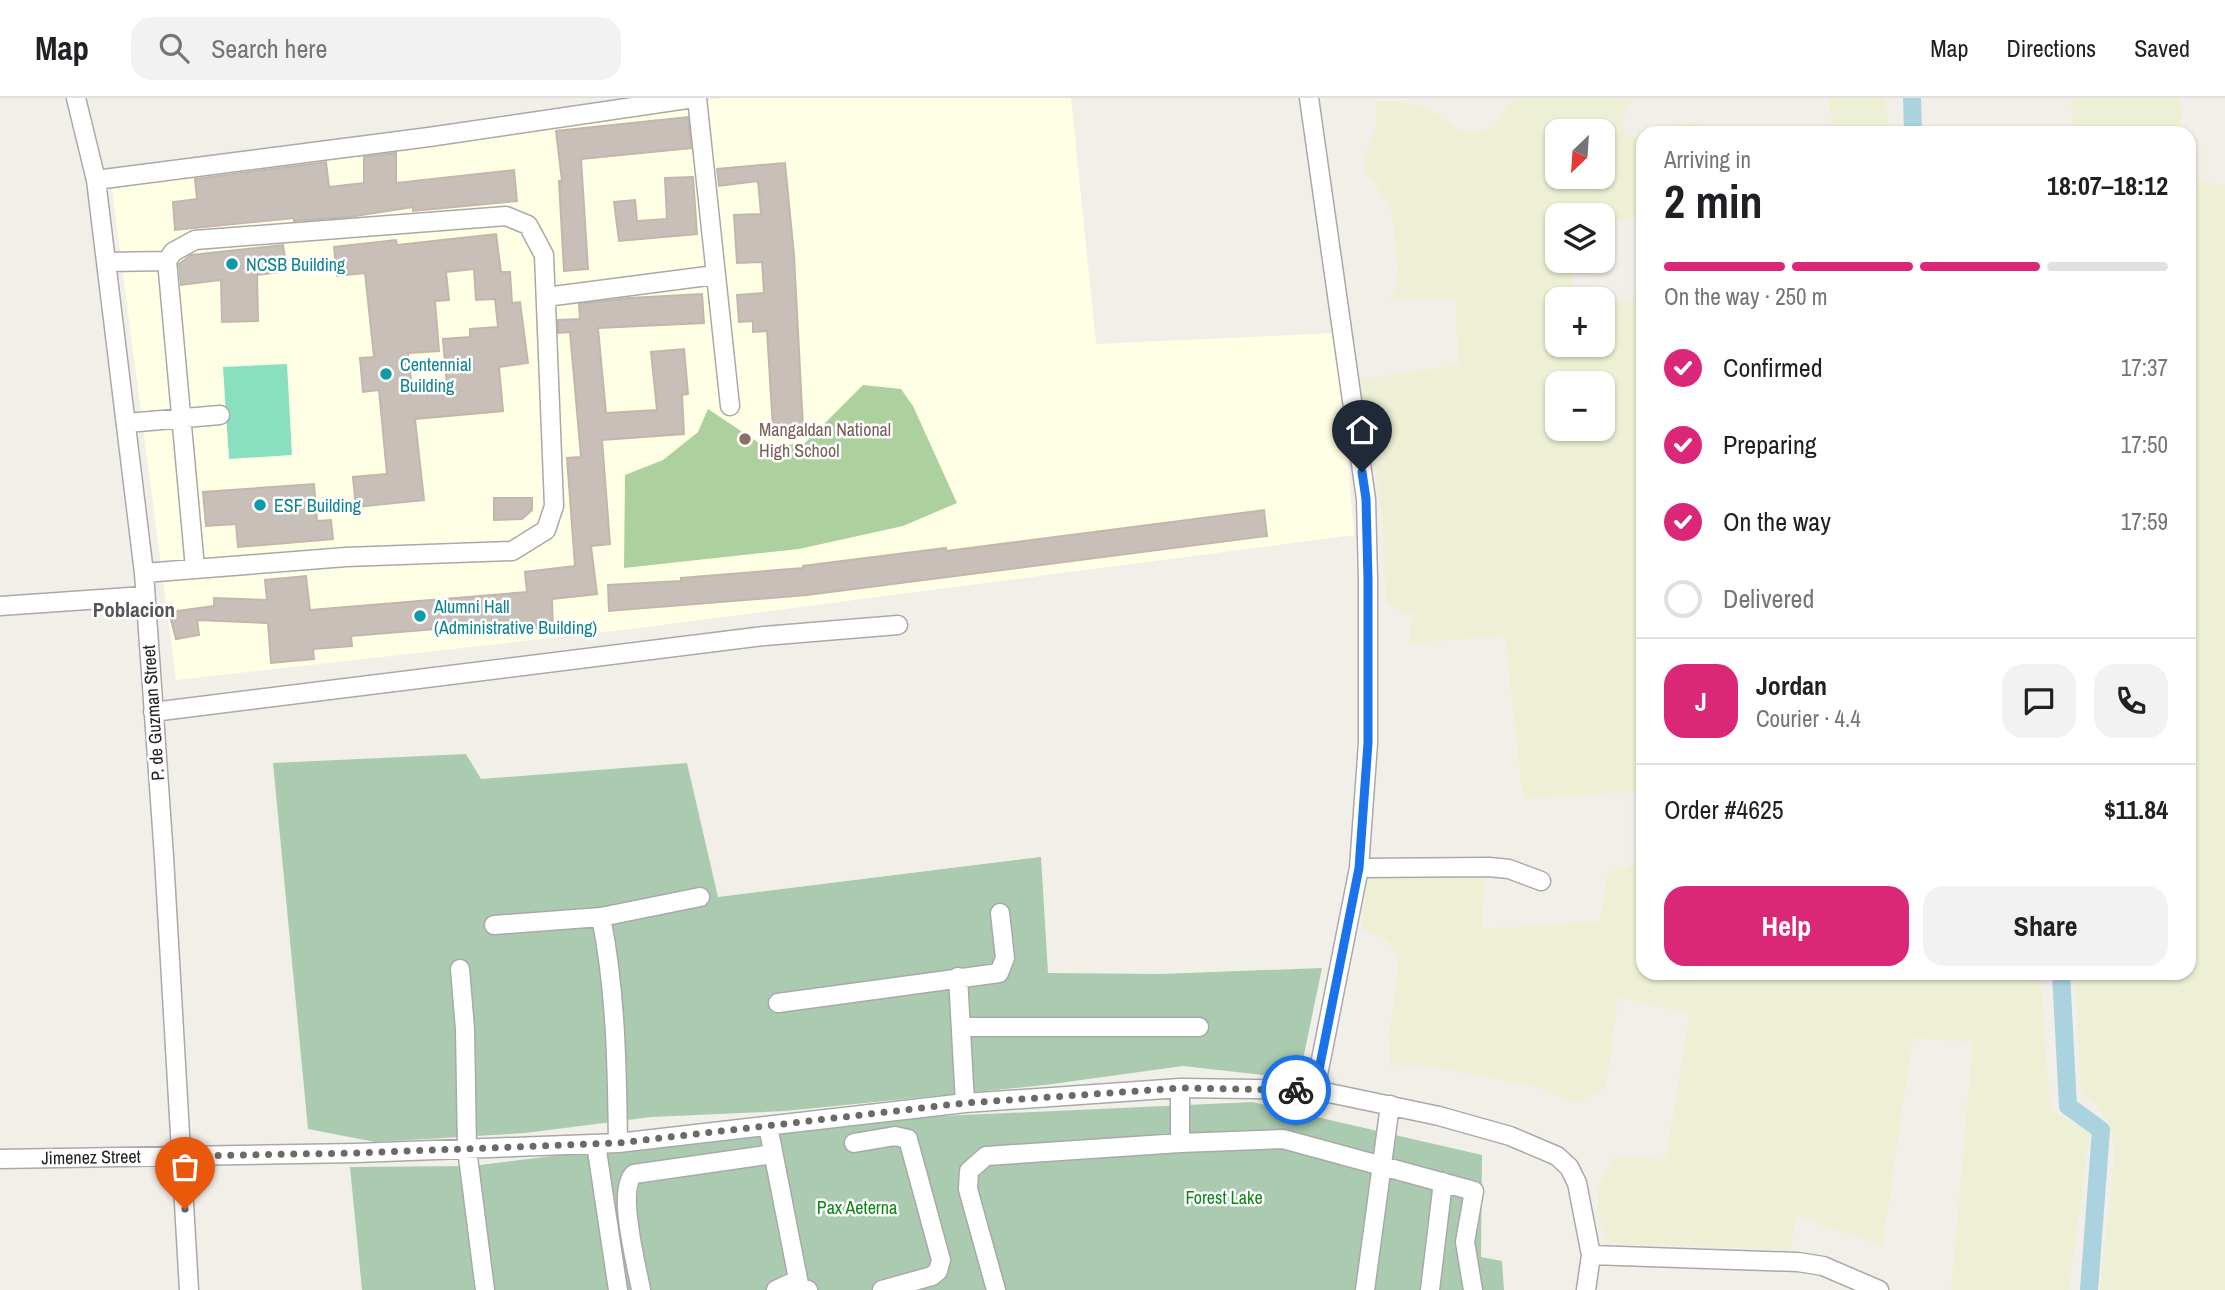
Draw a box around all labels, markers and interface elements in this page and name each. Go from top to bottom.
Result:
search box [131,17,621,80]
text: Map [35,26,89,70]
icon: search [155,29,193,67]
text: Search here [211,31,327,66]
text: Map [1930,32,1968,64]
text: Directions [2006,32,2096,64]
text: Saved [2134,32,2190,64]
north arrow [1545,119,1615,189]
map controls [1545,119,1615,441]
text: Arriving in [1664,144,1751,175]
text: 18:07–18:12 [2047,168,2168,203]
text: 2 min [1664,170,1763,232]
button: layers [1545,203,1615,273]
place label: NCSB Building [246,252,346,277]
marker: NCSB Building [224,256,240,272]
text: On the way · 250 m [1664,281,1828,312]
button: + [1545,287,1615,357]
icon: check [1664,349,1702,387]
text: Confirmed [1723,350,1823,385]
place label: Centennial Building [400,352,471,398]
text: 17:37 [2121,352,2168,383]
marker: Centennial Building [378,366,394,382]
button: − [1545,371,1615,441]
pin [1332,400,1392,472]
icon: home [1343,411,1381,449]
place label: Mangaldan National High School [759,417,891,463]
icon: check [1664,426,1702,464]
text: Preparing [1723,427,1817,462]
text: 17:50 [2121,429,2168,460]
marker: Mangaldan National High School [737,431,753,447]
place label: ESF Building [274,493,362,518]
marker: ESF Building [252,497,268,513]
icon: check [1664,503,1702,541]
text: On the way [1723,504,1831,539]
text: 17:59 [2121,506,2168,537]
text: Delivered [1723,581,1814,616]
place label: Alumni Hall (Administrative Building) [433,594,597,640]
district label: Poblacion [93,595,175,624]
marker: Alumni Hall (Administrative Building) [412,608,428,624]
street label: P. de Guzman Street [136,644,170,782]
button: chat [2002,664,2076,738]
button: phone [2094,664,2168,738]
text: Jordan [1756,668,1827,703]
text: J [1695,684,1707,719]
text: Courier · 4.4 [1756,703,1861,734]
text: Order #4625 [1664,792,1784,827]
text: $11.84 [2104,792,2168,827]
button: Help [1664,886,1909,966]
button: Share [1923,886,2168,966]
courier [1261,1055,1331,1125]
icon: bike [1277,1071,1315,1109]
pin [155,1137,215,1209]
street label: Jimenez Street [41,1144,141,1170]
icon: bag [166,1148,204,1186]
park label: Forest Lake [1185,1185,1263,1210]
park label: Pax Aeterna [817,1195,897,1220]

